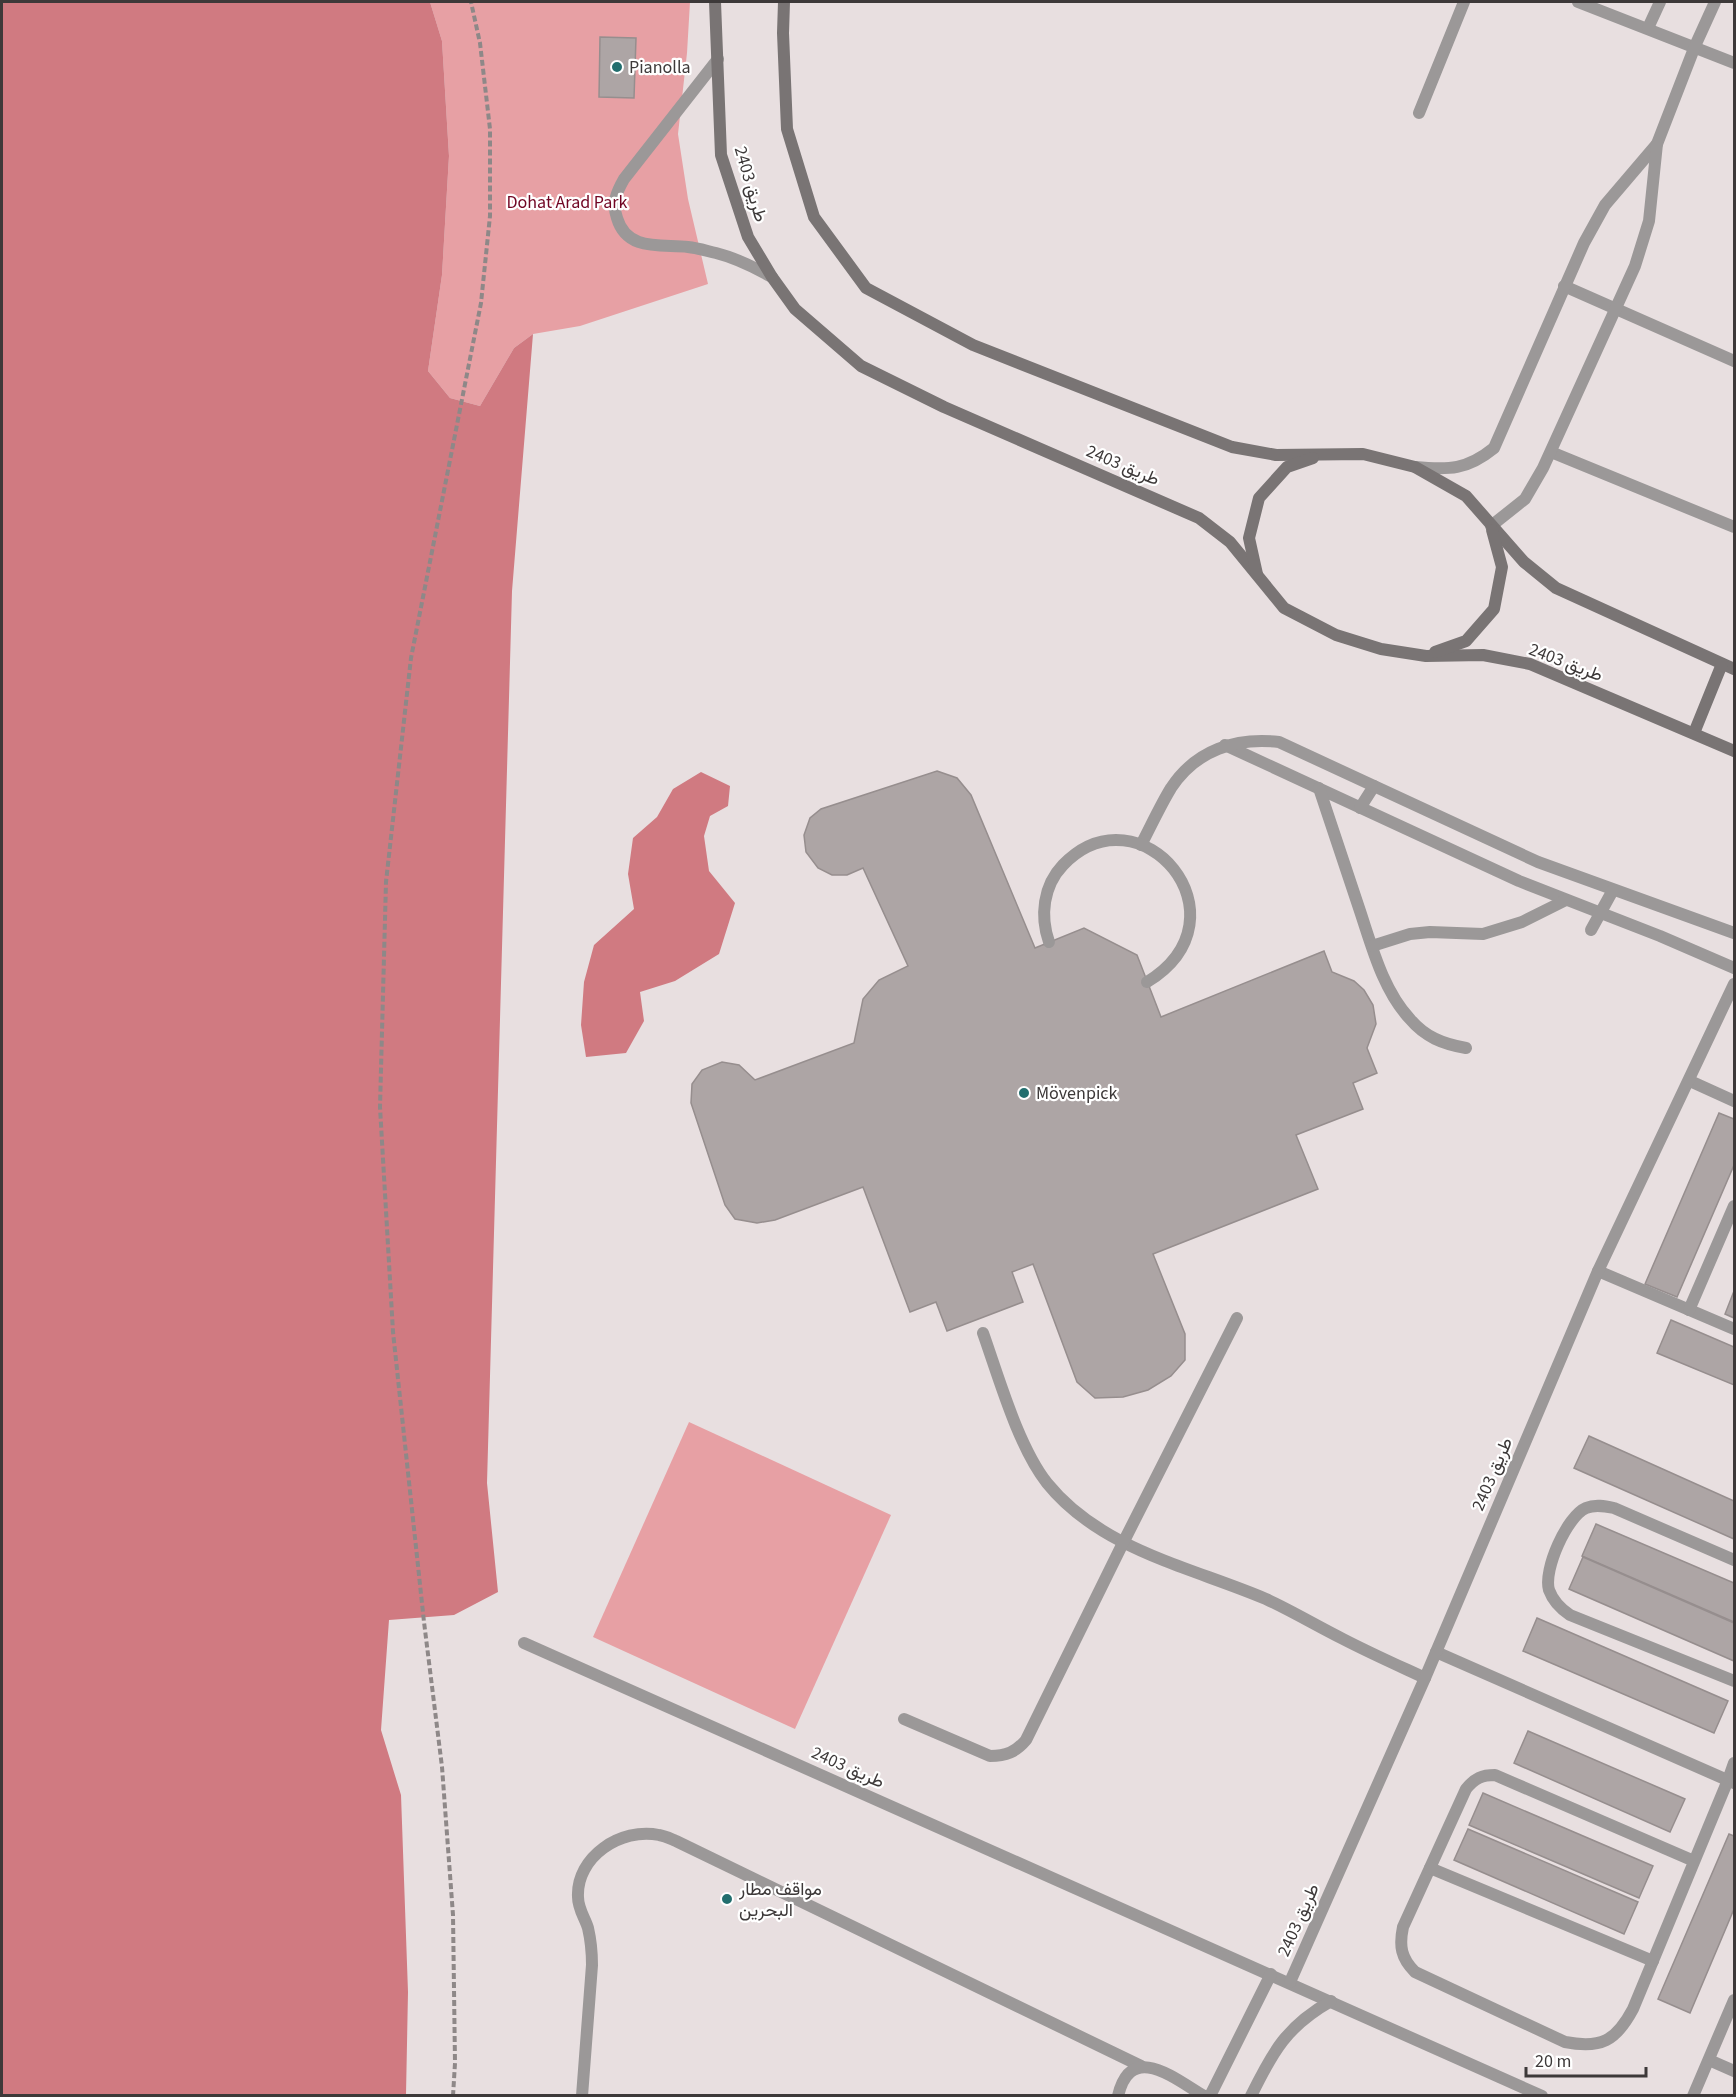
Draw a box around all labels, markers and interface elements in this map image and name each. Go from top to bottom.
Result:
place label: Pianolla [629,55,691,80]
marker: Pianolla [610,60,624,74]
street label: طريق 2403 [728,143,773,225]
park label: Dohat Arad Park [506,190,628,215]
street label: طريق 2403 [1082,439,1163,492]
street label: طريق 2403 [1525,637,1607,688]
place label: Mövenpick [1036,1081,1118,1106]
marker: Mövenpick [1017,1086,1031,1100]
street label: طريق 2403 [1466,1434,1519,1515]
street label: طريق 2403 [807,1740,888,1795]
place label: مواقف مطار البحرين [738,1877,822,1923]
street label: طريق 2403 [1271,1880,1326,1961]
marker: مواقف مطار البحرين [720,1892,734,1906]
scale bar [1526,2040,1646,2078]
text: 20 m [1535,2049,1571,2074]

